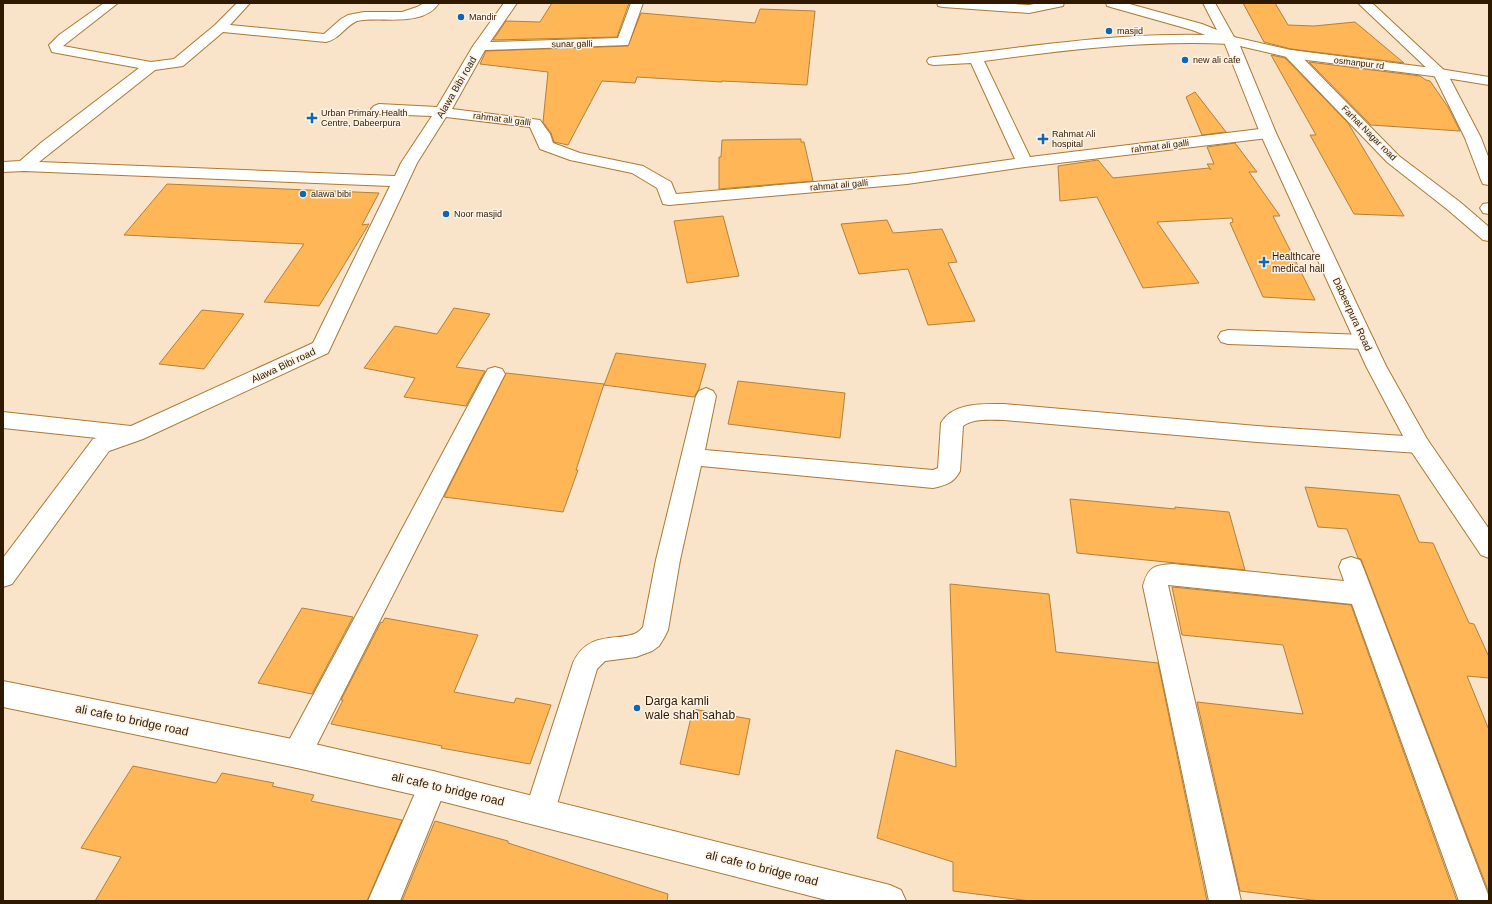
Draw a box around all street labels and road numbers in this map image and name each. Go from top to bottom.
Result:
street label: sunar galli [551,39,593,49]
street label: Alawa Bibi road [434,54,479,120]
street label: osmanpur rd [1333,55,1385,71]
street label: Farhat Nagar road [1339,103,1399,163]
street label: rahmat ali galli [473,111,531,127]
street label: rahmat ali galli [1131,138,1189,154]
street label: rahmat ali galli [810,177,868,193]
street label: Dabeerpura Road [1331,276,1374,353]
street label: Alawa Bibi road [249,346,317,385]
street label: ali cafe to bridge road [74,701,190,739]
street label: ali cafe to bridge road [390,769,506,809]
street label: ali cafe to bridge road [704,847,820,889]

